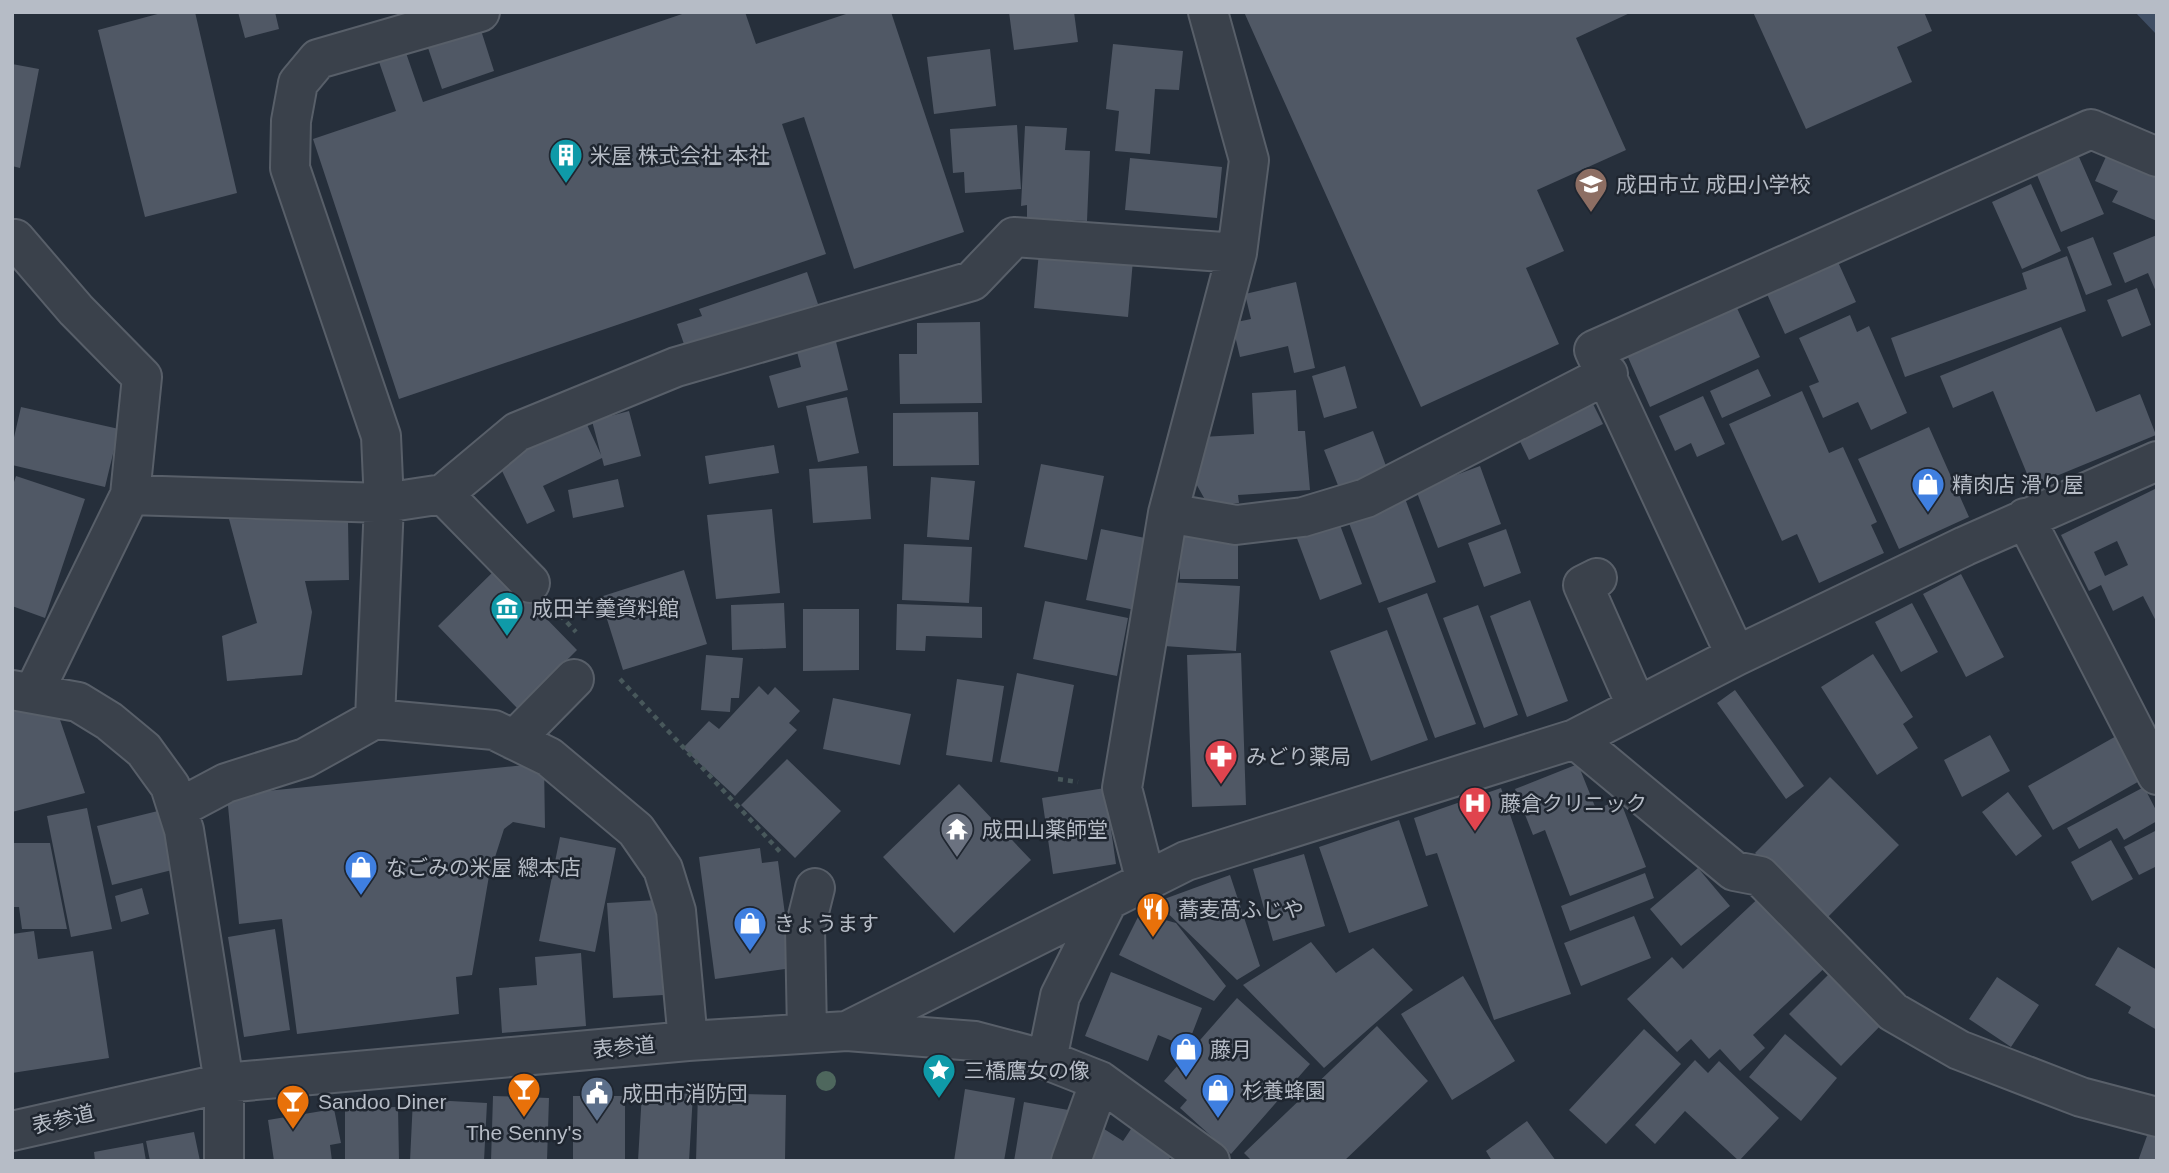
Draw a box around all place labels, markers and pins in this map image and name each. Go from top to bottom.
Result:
building icon: 米屋 株式会社 本社 [547,136,585,185]
place label: 米屋 株式会社 本社 [590,144,770,167]
school or university icon: 成田市立 成田小学校 [1572,165,1610,214]
place label: 成田市立 成田小学校 [1616,173,1811,196]
shop icon: 精肉店 滑り屋 [1909,465,1947,514]
place label: 精肉店 滑り屋 [1952,473,2084,496]
museum icon: 成田羊羹資料館 [488,589,526,638]
place label: 成田羊羹資料館 [532,597,679,620]
pharmacy icon: みどり薬局 [1202,737,1240,786]
place label: みどり薬局 [1246,745,1351,768]
hospital icon: 藤倉クリニック [1456,784,1494,833]
place label: 藤倉クリニック [1500,792,1647,815]
temple icon: 成田山薬師堂 [938,810,976,859]
place label: 成田山薬師堂 [982,818,1108,841]
shop icon: なごみの米屋 總本店 [342,848,380,897]
place label: なごみの米屋 總本店 [386,856,581,879]
restaurant icon: 蕎麦萵ふじや [1134,890,1172,939]
place label: 蕎麦萵ふじや [1178,898,1304,921]
shop icon: きょうます [731,904,769,953]
place label: きょうます [774,912,879,935]
shop icon: 藤月 [1167,1030,1205,1079]
place label: 藤月 [1210,1038,1252,1061]
place icon: 三橋鷹女の像 [920,1051,958,1100]
place label: 三橋鷹女の像 [964,1059,1090,1082]
bar icon: The Senny's [505,1070,543,1119]
shop icon: 杉養蜂園 [1199,1071,1237,1120]
public building icon: 成田市消防団 [578,1074,616,1123]
place label: 杉養蜂園 [1242,1079,1326,1102]
bar icon: Sandoo Diner [274,1082,312,1131]
place label: 成田市消防団 [622,1082,748,1105]
place label: Sandoo Diner [318,1090,446,1113]
place label: The Senny's [466,1121,582,1144]

